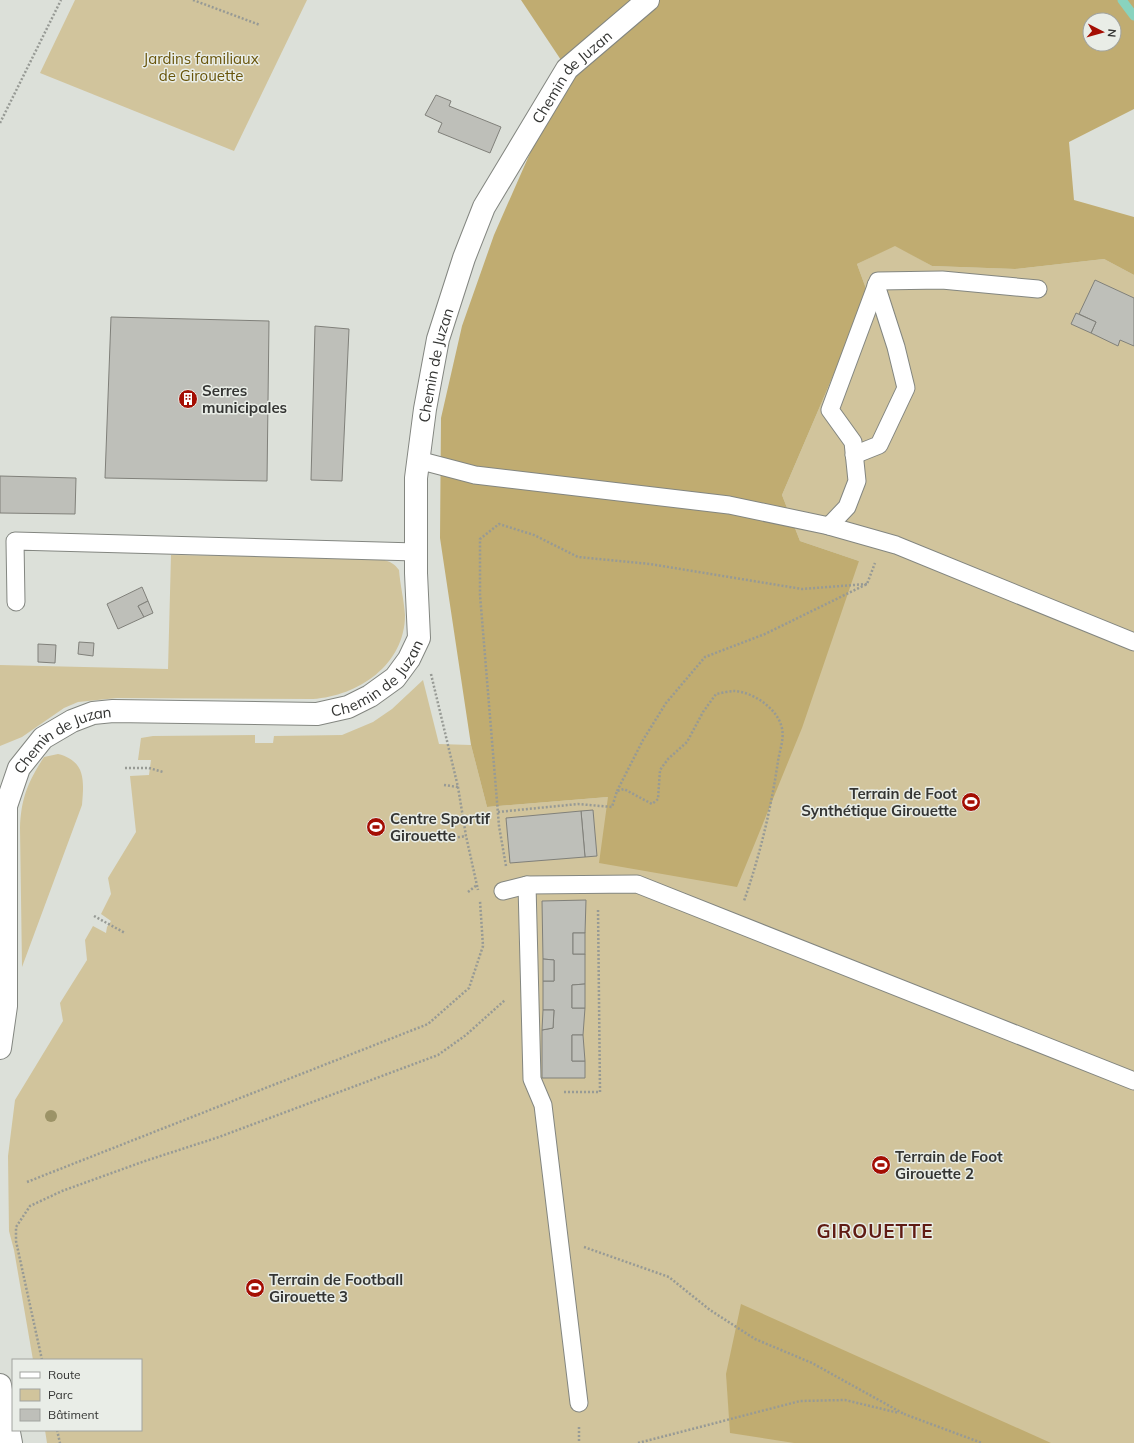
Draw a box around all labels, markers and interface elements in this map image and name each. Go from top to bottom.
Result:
north arrow [1082,12,1122,52]
street label: Chemin de Juzan [527,26,615,127]
text: N [1105,28,1119,38]
park label: Jardins familiaux de Girouette [143,49,259,85]
street label: Chemin de Juzan [414,305,457,423]
place label: Serres municipales [202,381,287,417]
building icon: Serres municipales [177,388,199,410]
street label: Chemin de Juzan [329,636,426,720]
street label: Chemin de Juzan [9,702,112,777]
place label: Terrain de Foot Synthétique Girouette [801,784,957,820]
sports icon: Terrain de Foot Synthétique Girouette [960,791,982,813]
place label: Centre Sportif Girouette [390,809,491,845]
sports icon: Centre Sportif Girouette [365,816,387,838]
place label: Terrain de Foot Girouette 2 [895,1147,1003,1183]
sports icon: Terrain de Foot Girouette 2 [870,1154,892,1176]
district label: GIROUETTE [817,1219,934,1243]
place label: Terrain de Football Girouette 3 [269,1270,403,1306]
sports icon: Terrain de Football Girouette 3 [244,1277,266,1299]
legend [12,1359,142,1431]
text: Route [48,1367,81,1382]
text: Parc [48,1387,73,1402]
text: Bâtiment [48,1407,99,1422]

